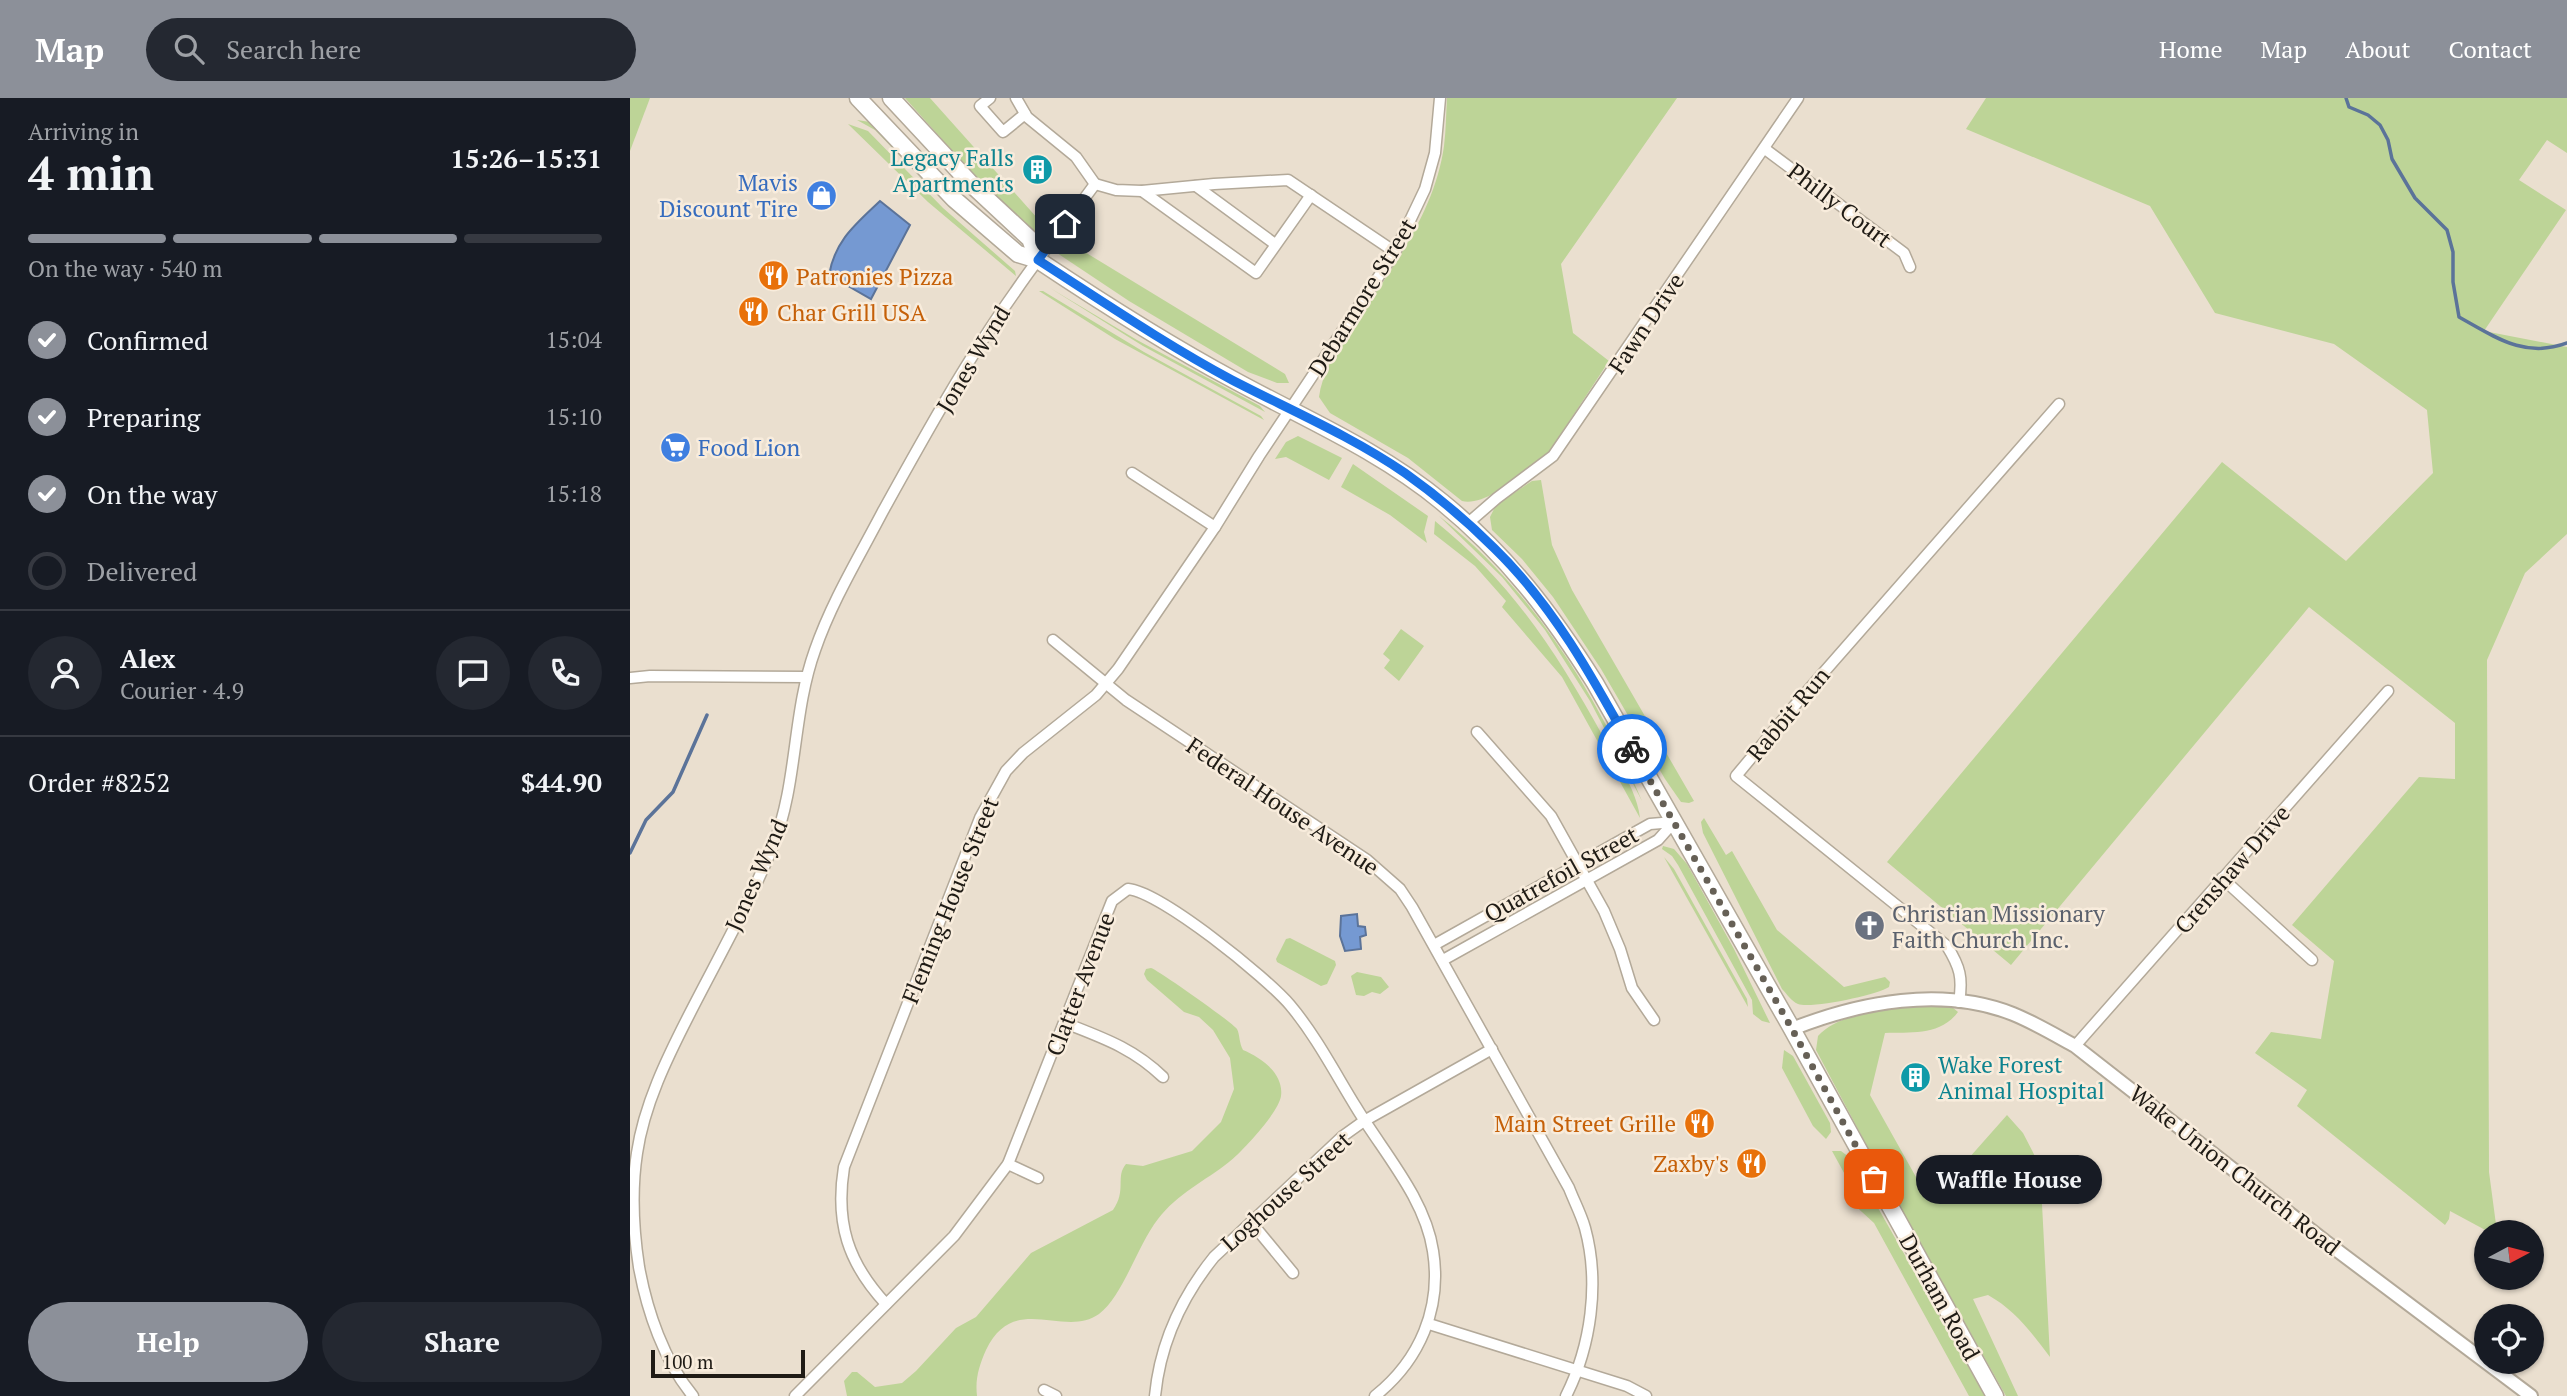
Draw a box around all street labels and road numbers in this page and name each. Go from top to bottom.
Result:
street label: Philly Court [1782,156,1899,255]
street label: Debarmore Street [1301,212,1423,382]
street label: Fawn Drive [1601,267,1691,379]
street label: Jones Wynd [929,300,1017,418]
street label: Rabbit Run [1740,660,1837,768]
street label: Federal House Avenue [1181,730,1385,882]
street label: Fleming House Street [894,792,1006,1008]
street label: Crenshaw Drive [2167,798,2297,940]
street label: Jones Wynd [718,814,795,936]
street label: Quatrefoil Street [1478,819,1644,929]
street label: Clatter Avenue [1038,908,1122,1060]
street label: Wake Union Church Road [2123,1078,2347,1262]
street label: Loghouse Street [1214,1124,1358,1258]
street label: Durham Road [1892,1228,1988,1366]

